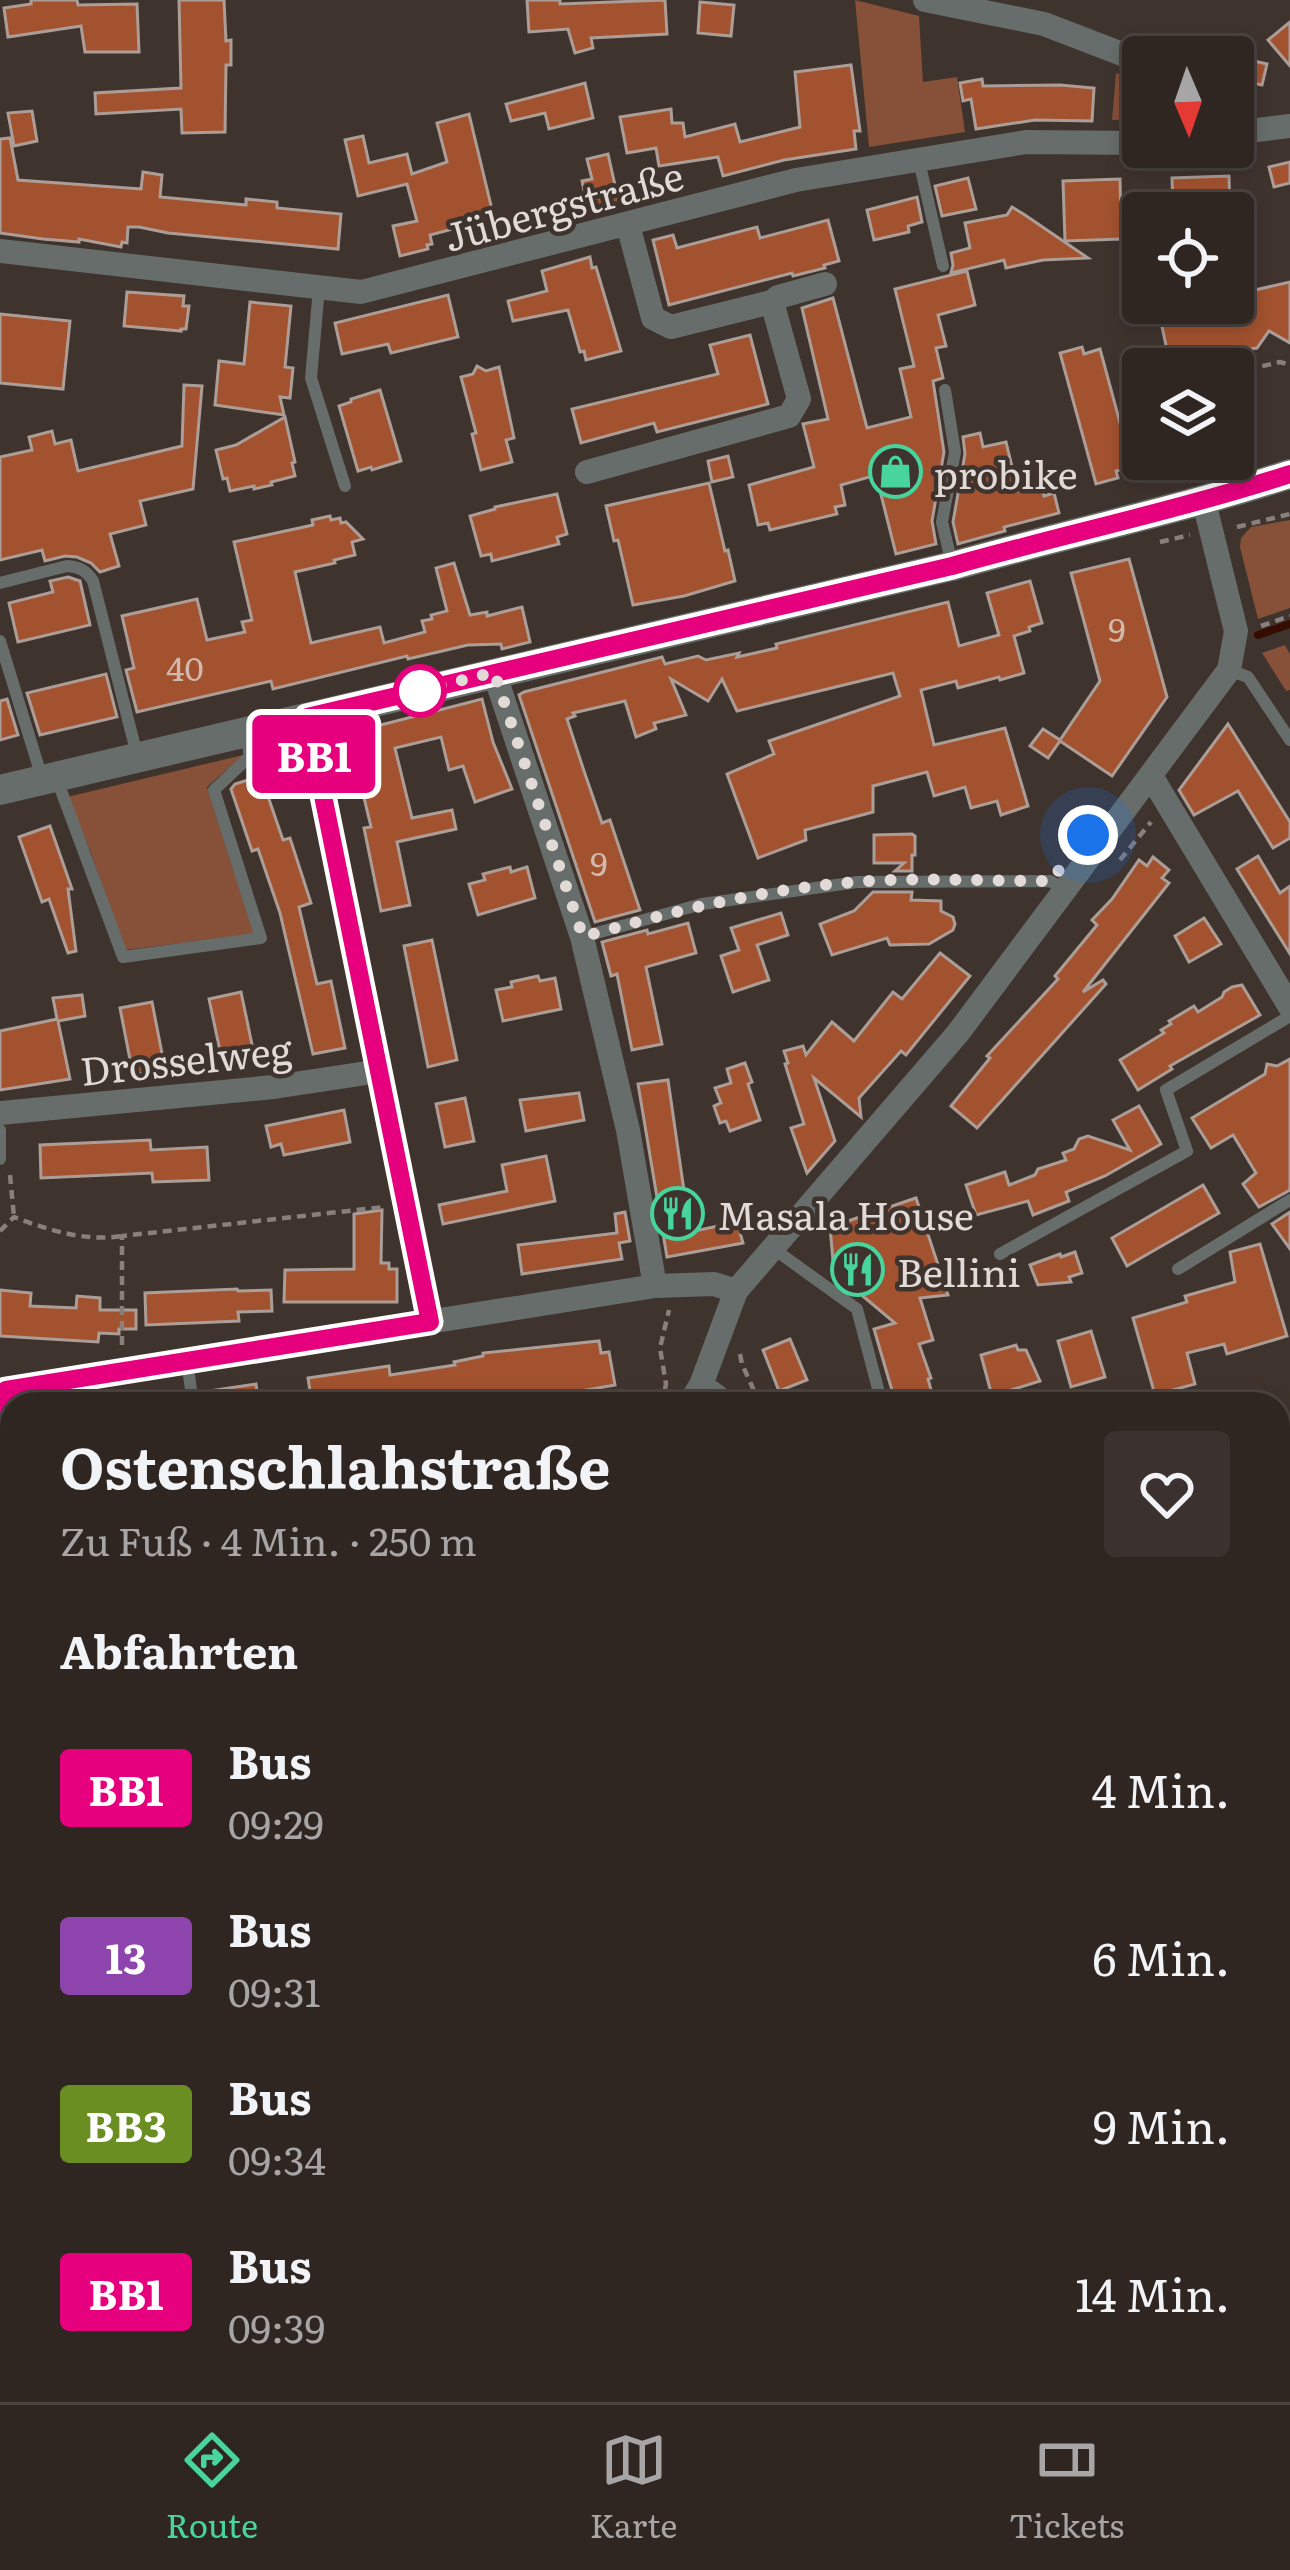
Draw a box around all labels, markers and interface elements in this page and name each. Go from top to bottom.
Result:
north arrow [1122,36,1254,168]
map controls [1122,36,1254,480]
street label: Jübergstraße [437,144,689,264]
button: locate [1122,192,1254,324]
button: layers [1122,348,1254,480]
place label: probike [934,443,1078,501]
shop icon: probike [867,444,923,500]
house number: 9 [1108,603,1126,652]
house number: 40 [166,642,204,691]
unlabelled marker [395,666,445,716]
line badge: BB1 [245,715,383,793]
text: BB1 [276,723,352,785]
your location [1058,805,1118,865]
house number: 9 [590,837,608,886]
street label: Drosselweg [77,1018,295,1098]
place label: Masala House [717,1184,974,1242]
restaurant icon: Masala House [650,1185,706,1241]
place label: Bellini [897,1241,1020,1299]
restaurant icon: Bellini [830,1242,886,1298]
text: Ostenschlahstraße [60,1422,610,1507]
button: heart [1104,1431,1230,1557]
text: Zu Fuß · 4 Min. · 250 m [60,1510,477,1568]
text: Abfahrten [60,1616,298,1683]
text: Bus [228,1726,312,1793]
text: 4 Min. [1092,1755,1230,1822]
text: BB1 [88,1757,164,1819]
text: 09:29 [228,1793,324,1851]
text: Bus [228,1894,312,1961]
text: 6 Min. [1092,1923,1230,1990]
text: 13 [106,1925,146,1987]
text: 09:31 [228,1961,321,2019]
text: Bus [228,2062,312,2129]
text: 9 Min. [1093,2091,1230,2158]
text: BB3 [85,2093,167,2155]
text: 09:34 [228,2129,326,2187]
text: Bus [228,2230,312,2297]
text: 14 Min. [1075,2259,1230,2326]
text: BB1 [88,2261,164,2323]
text: 09:39 [228,2297,325,2355]
tab: Route [166,2427,258,2548]
tab: Karte [590,2427,677,2548]
tab: Tickets [1009,2427,1124,2548]

